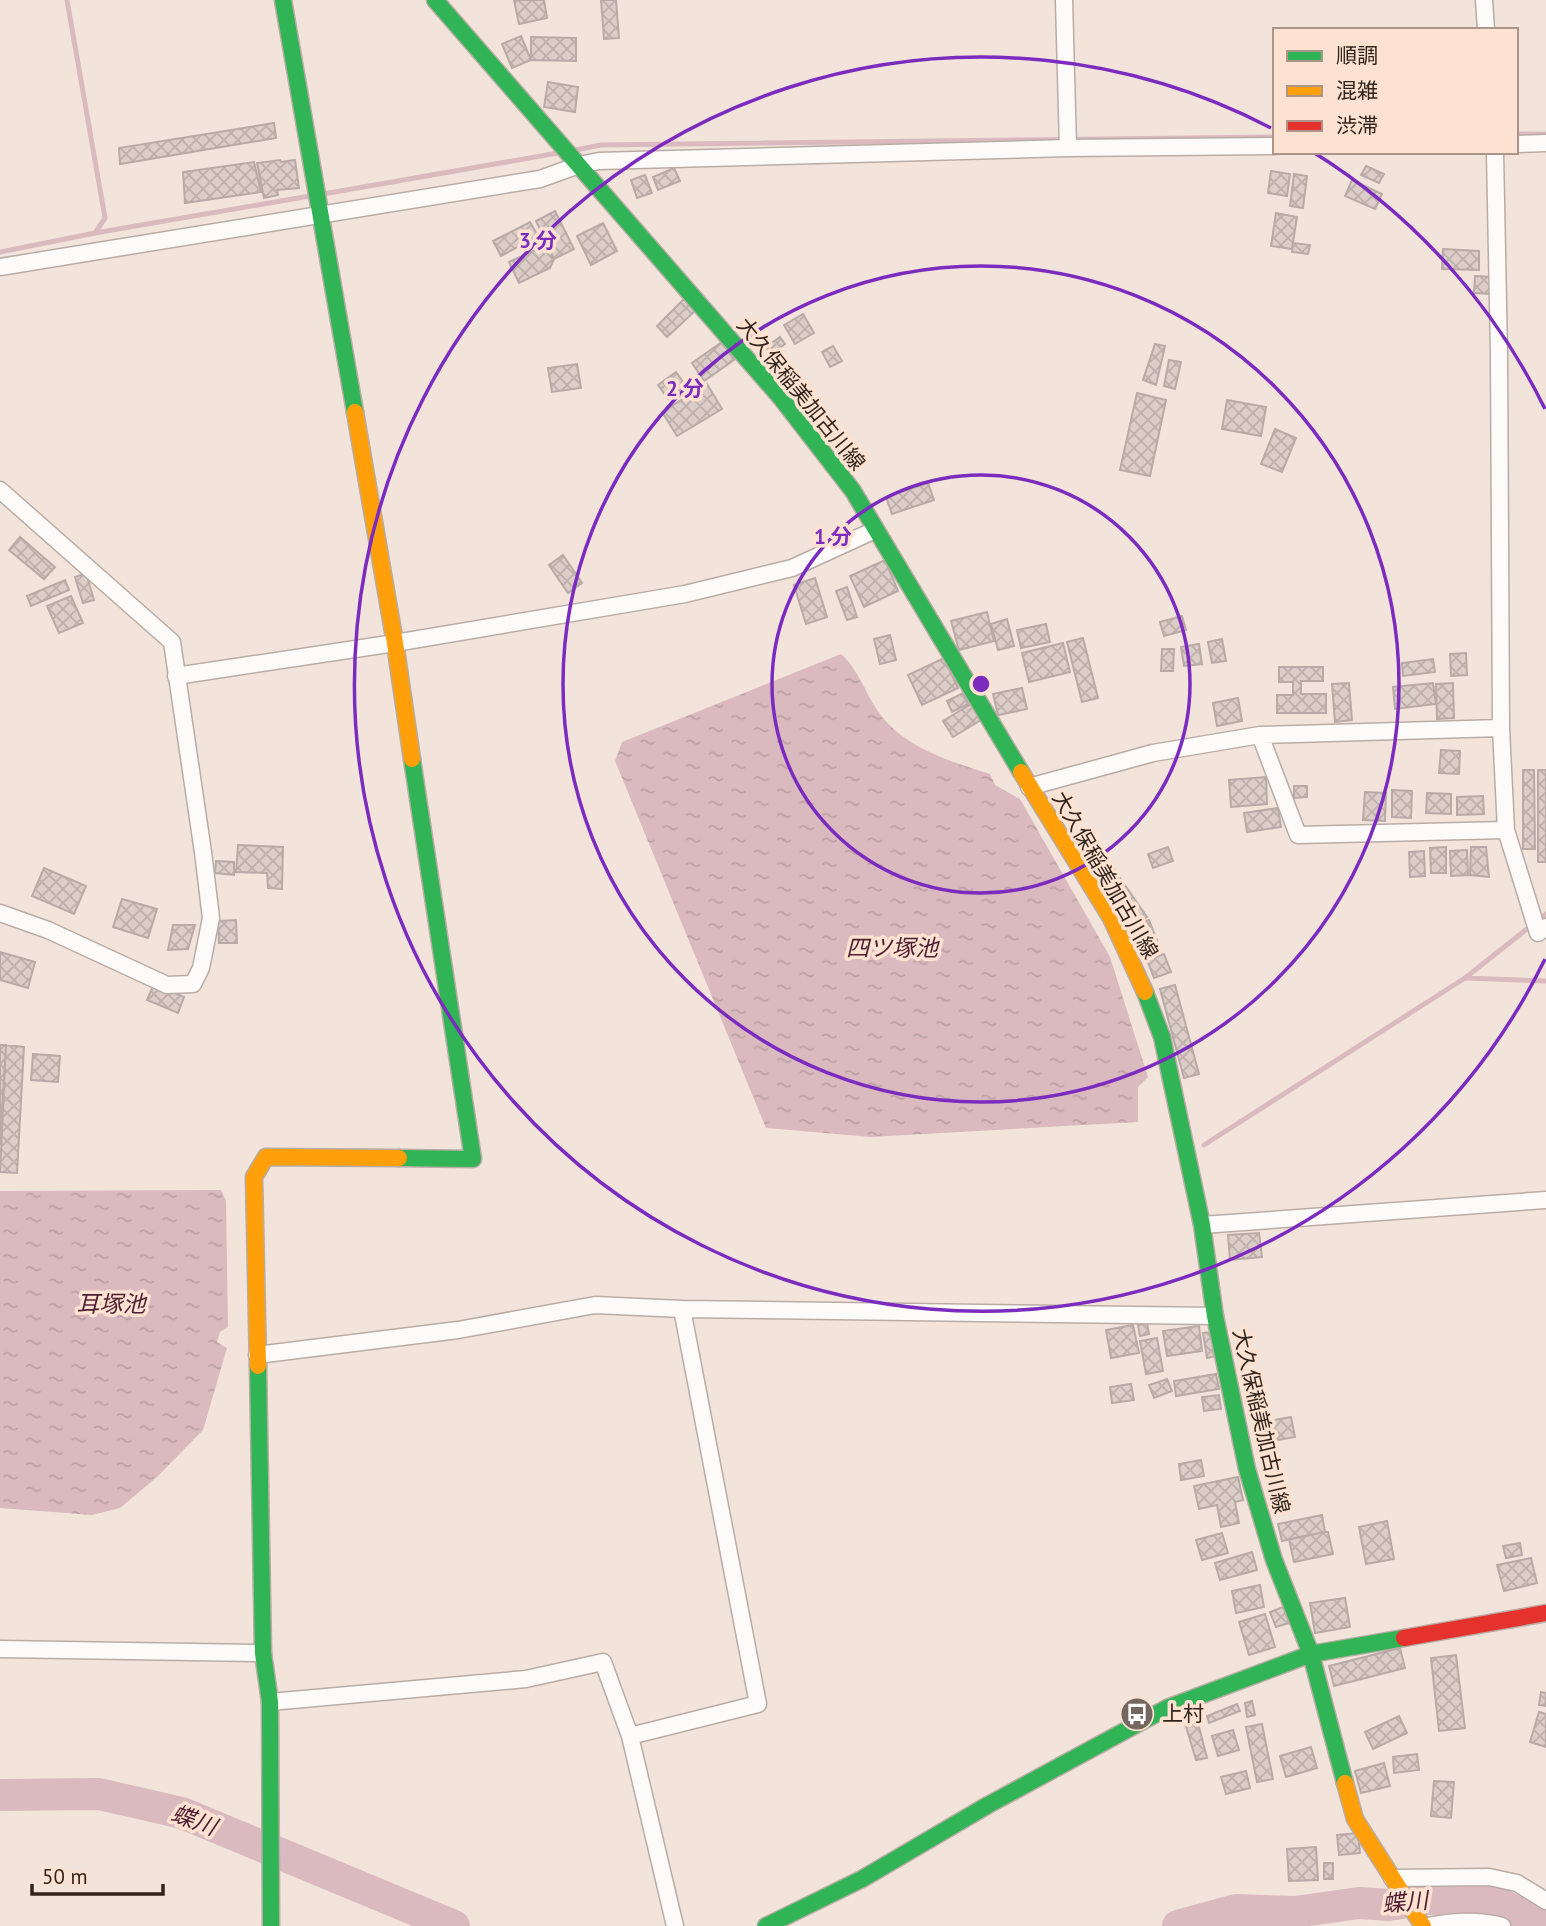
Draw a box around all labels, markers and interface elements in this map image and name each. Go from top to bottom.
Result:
legend [1273,28,1518,154]
text: 順調 [1336,42,1378,69]
text: 混雑 [1336,77,1378,104]
text: 渋滞 [1336,112,1378,139]
text: 3 分 [519,227,557,254]
street label: 大久保稲美加古川線 [731,312,871,476]
text: 2 分 [666,375,704,402]
text: 1 分 [814,523,852,550]
centre of rings [969,672,993,696]
street label: 大久保稲美加古川線 [1046,786,1164,963]
water label: 四ツ塚池 [846,933,940,962]
water label: 耳塚池 [77,1289,148,1318]
street label: 大久保稲美加古川線 [1227,1326,1296,1516]
bus stop icon: 上村 [1118,1695,1156,1733]
place label: 上村 [1162,1700,1204,1727]
water label: 蝶川 [168,1798,224,1842]
scale bar [32,1853,163,1897]
text: 50 m [42,1863,88,1890]
water label: 蝶川 [1381,1885,1432,1918]

